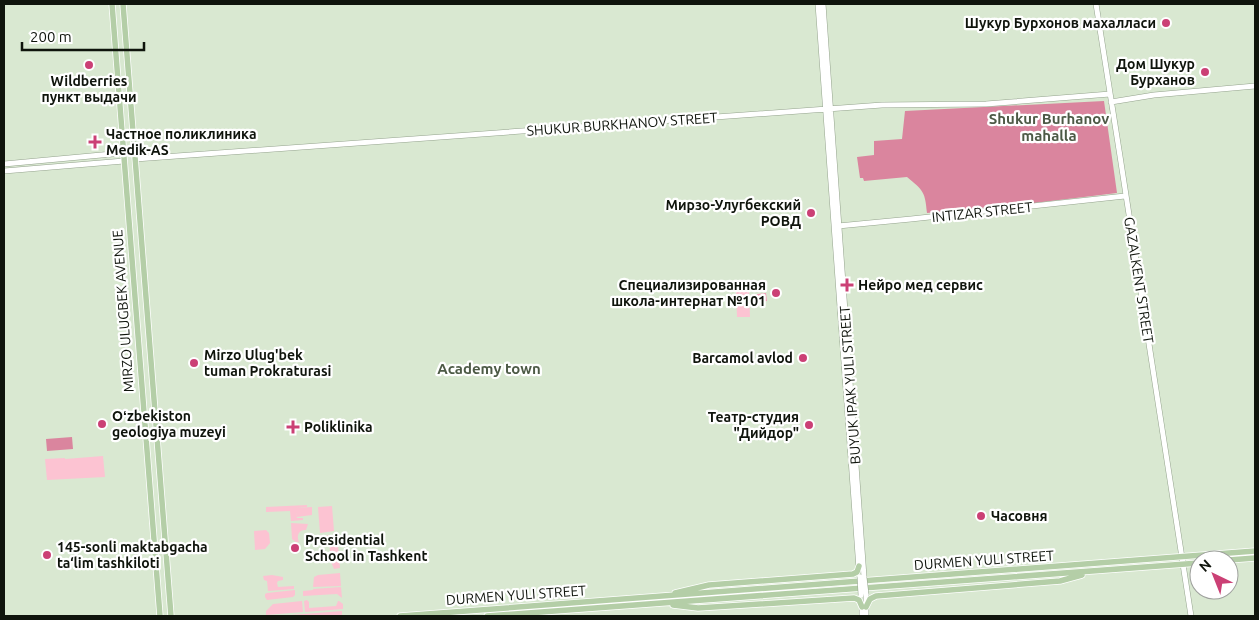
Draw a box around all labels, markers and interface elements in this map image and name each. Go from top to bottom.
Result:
place label: Шукур Бурхонов махалласи [965,15,1156,31]
marker: Шукур Бурхонов махалласи [1160,17,1172,29]
scale bar [22,20,145,52]
text: 200 m [30,28,72,45]
place label: Дом Шукур Бурханов [1116,56,1195,88]
marker: Wildberries пункт выдачи [83,59,95,71]
marker: Дом Шукур Бурханов [1199,66,1211,78]
place label: Wildberries пункт выдачи [41,73,137,105]
street label: SHUKUR BURKHANOV STREET [526,109,718,139]
district label: Shukur Burhanov mahalla [989,110,1109,144]
place label: Частное поликлиника Medik-AS [106,126,257,158]
marker: Частное поликлиника Medik-AS [88,135,102,149]
place label: Мирзо-Улугбекский РОВД [665,197,801,229]
street label: INTIZАR STREET [931,199,1033,225]
marker: Мирзо-Улугбекский РОВД [805,207,817,219]
street label: GAZALKENT STREET [1121,216,1157,345]
street label: MIRZO ULUGBEK AVENUE [109,229,137,393]
place label: Специализированная школа-интернат №101 [611,277,766,309]
place label: Нейро мед сервис [858,277,983,293]
marker: Нейро мед сервис [840,278,854,292]
marker: Специализированная школа-интернат №101 [770,287,782,299]
street label: BUYUK IPAK YULI STREET [836,305,864,465]
place label: Mirzo Ulug'bek tuman Prokraturasi [204,347,332,379]
place label: Barcamol avlod [692,350,793,366]
marker: Barcamol avlod [797,352,809,364]
marker: Mirzo Ulug'bek tuman Prokraturasi [188,357,200,369]
district label: Academy town [437,360,541,377]
place label: Oʻzbekiston geologiya muzeyi [112,408,226,440]
place label: Театр-студия "Дийдор" [708,409,799,441]
marker: Oʻzbekiston geologiya muzeyi [96,418,108,430]
place label: Poliklinika [304,419,373,435]
marker: Театр-студия "Дийдор" [803,419,815,431]
marker: Poliklinika [286,420,300,434]
place label: Часовня [991,508,1047,524]
marker: Часовня [975,510,987,522]
place label: Presidential School in Tashkent [305,532,427,564]
place label: 145-sonli maktabgacha ta‘lim tashkiloti [57,539,208,571]
marker: Presidential School in Tashkent [289,542,301,554]
street label: DURMEN YULI STREET [913,547,1055,573]
marker: 145-sonli maktabgacha ta‘lim tashkiloti [41,549,53,561]
north arrow [1189,550,1239,600]
text: N [1196,556,1214,575]
street label: DURMEN YULI STREET [445,582,587,608]

